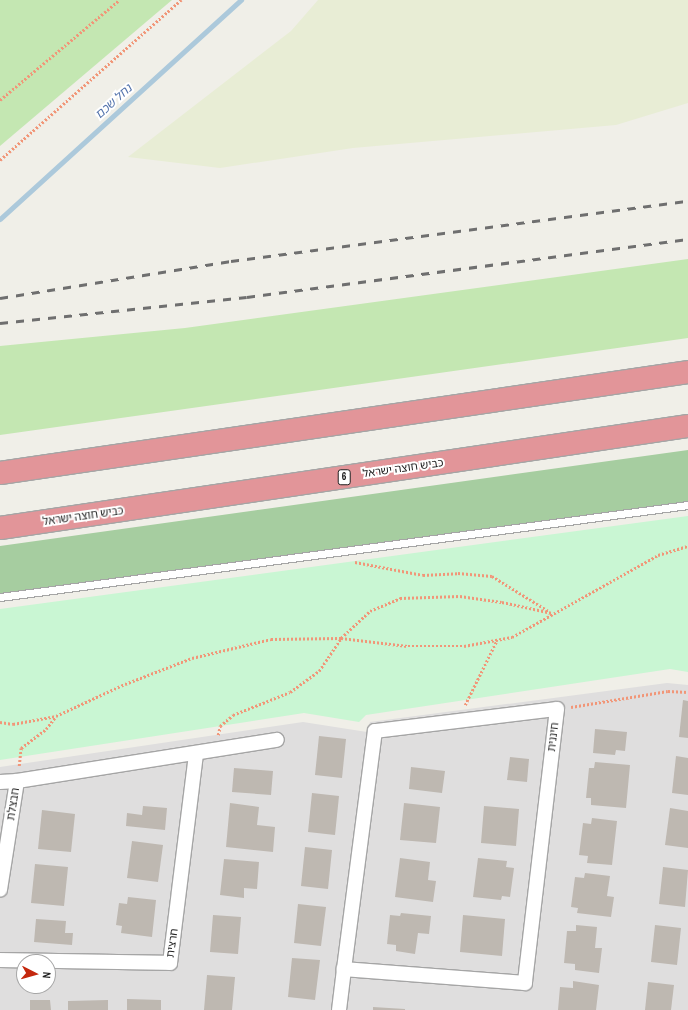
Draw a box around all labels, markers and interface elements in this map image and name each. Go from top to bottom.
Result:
water label: נחל שכם [93,82,135,122]
street label: כביש חוצה ישראל [362,456,444,480]
road number: 6 [337,469,351,485]
street label: כביש חוצה ישראל [42,504,124,528]
street label: חיננית [545,722,561,752]
street label: חבצלת [4,787,22,821]
street label: חרצית [163,927,181,959]
north arrow [16,954,56,994]
text: N [40,971,54,979]

